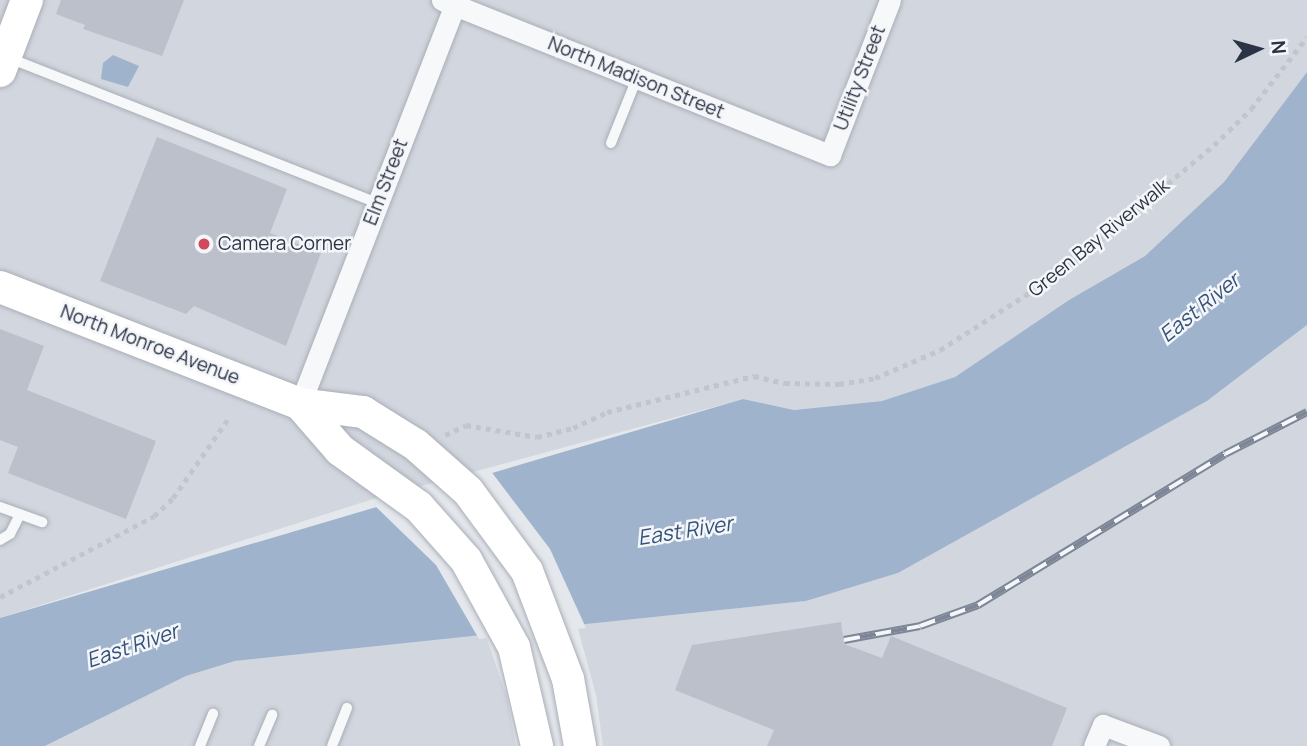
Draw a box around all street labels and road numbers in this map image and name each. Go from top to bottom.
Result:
street label: Utility Street [829,22,891,134]
street label: North Madison Street [545,32,727,124]
street label: Elm Street [359,135,413,229]
street label: Green Bay Riverwalk [1024,174,1174,302]
street label: North Monroe Avenue [57,300,243,390]

